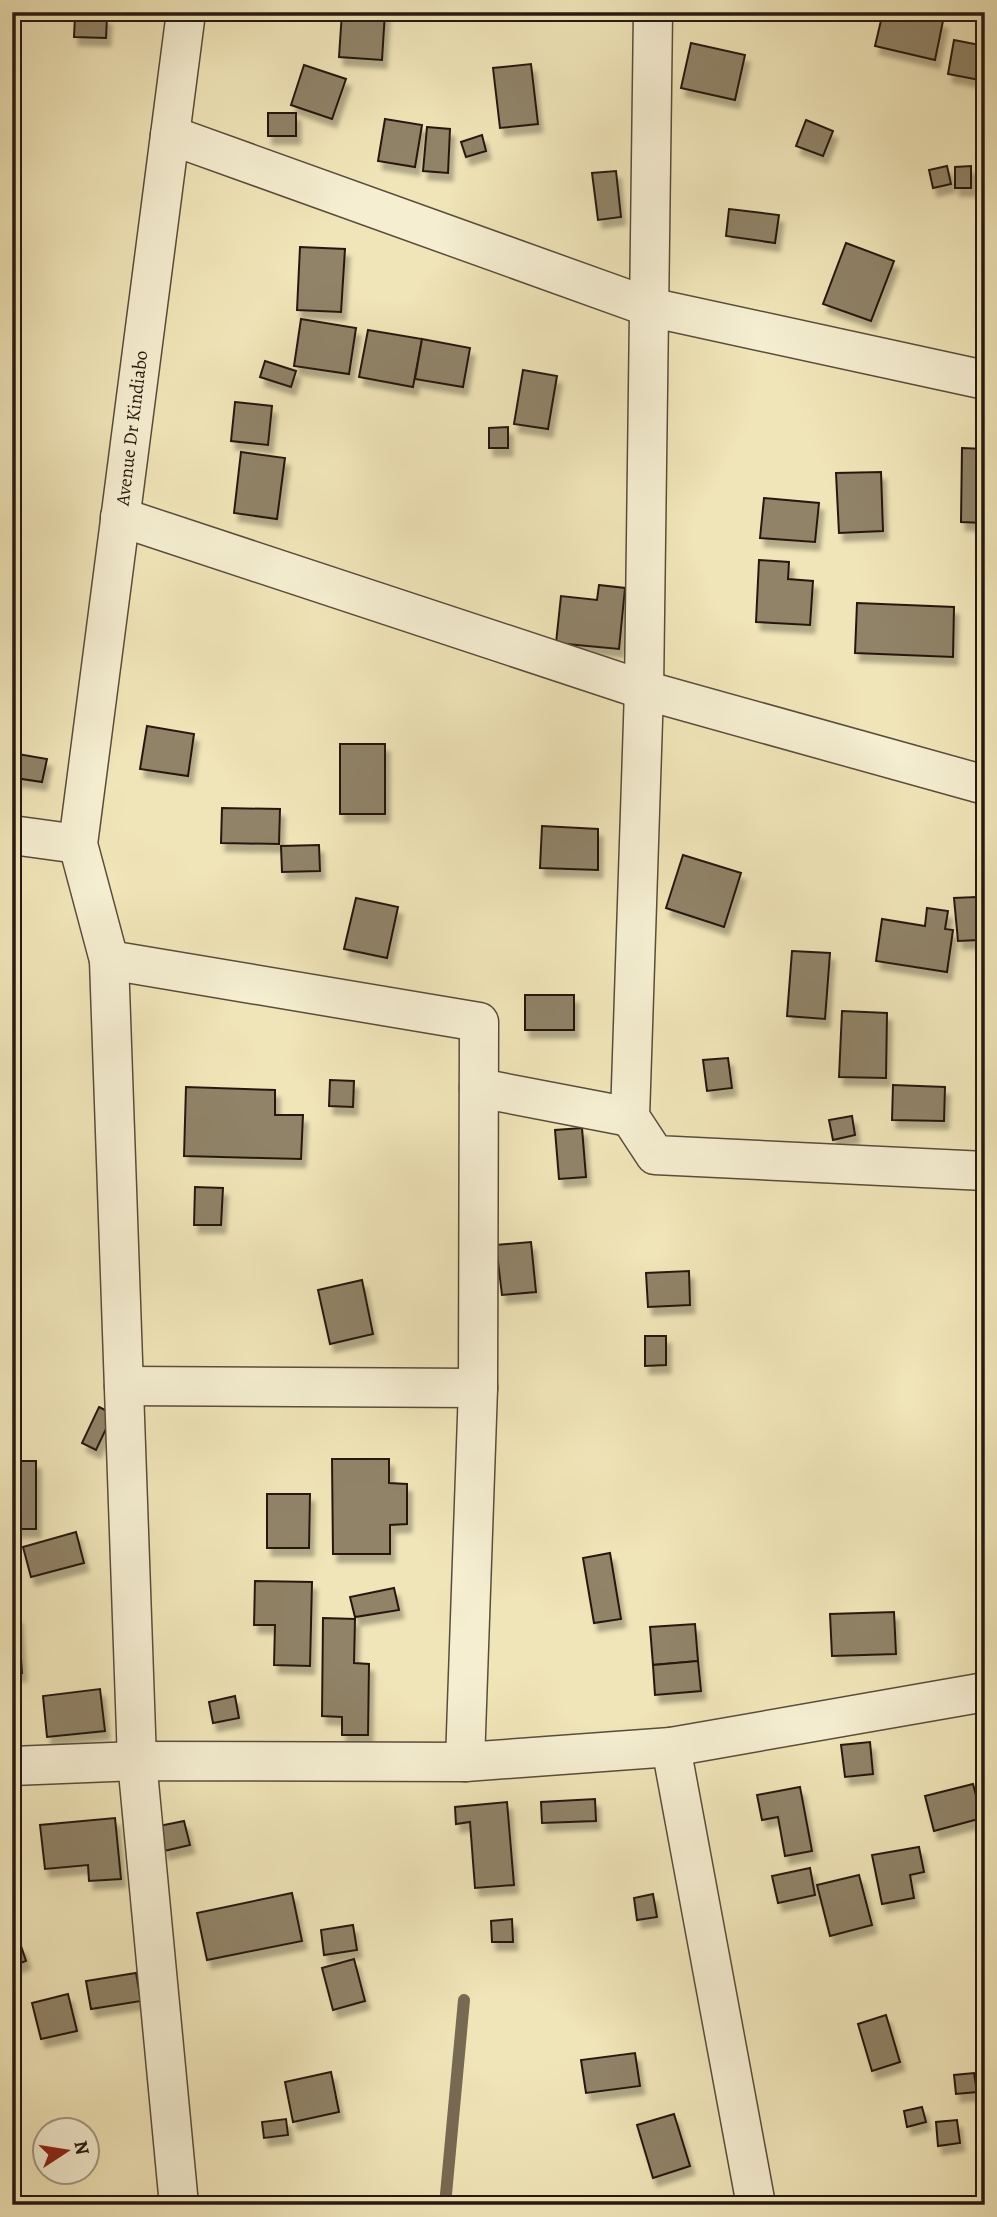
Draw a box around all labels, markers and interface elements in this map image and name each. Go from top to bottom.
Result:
street label: Avenue Dr Kindiabo [109,349,154,508]
north arrow [32,2116,102,2186]
text: N [67,2138,96,2157]

